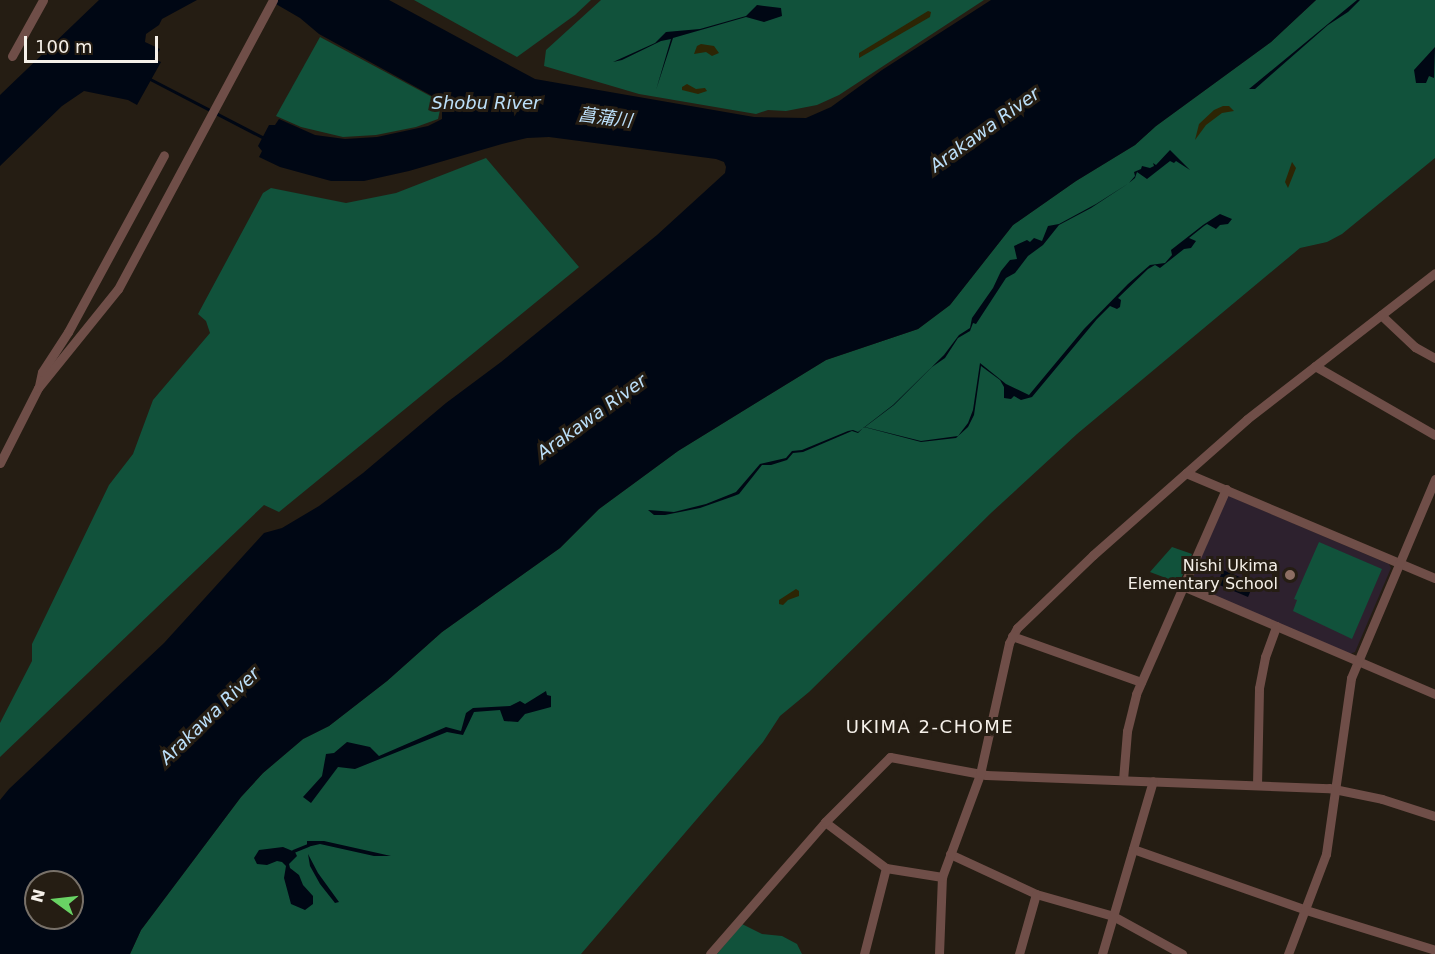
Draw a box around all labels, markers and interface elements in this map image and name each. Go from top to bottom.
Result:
scale bar [27,24,160,62]
text: 100 m [35,36,93,57]
water label: Arakawa River [926,83,1044,177]
water label: Shobu River [431,92,541,114]
water label: 菖蒲川 [577,104,633,132]
water label: Arakawa River [533,370,651,464]
place label: Nishi Ukima Elementary School [1128,556,1278,594]
marker: Nishi Ukima Elementary School [1283,568,1297,582]
water label: Arakawa River [156,663,264,769]
district label: UKIMA 2-CHOME [846,716,1014,738]
north arrow [24,870,84,930]
text: N [27,887,49,905]

